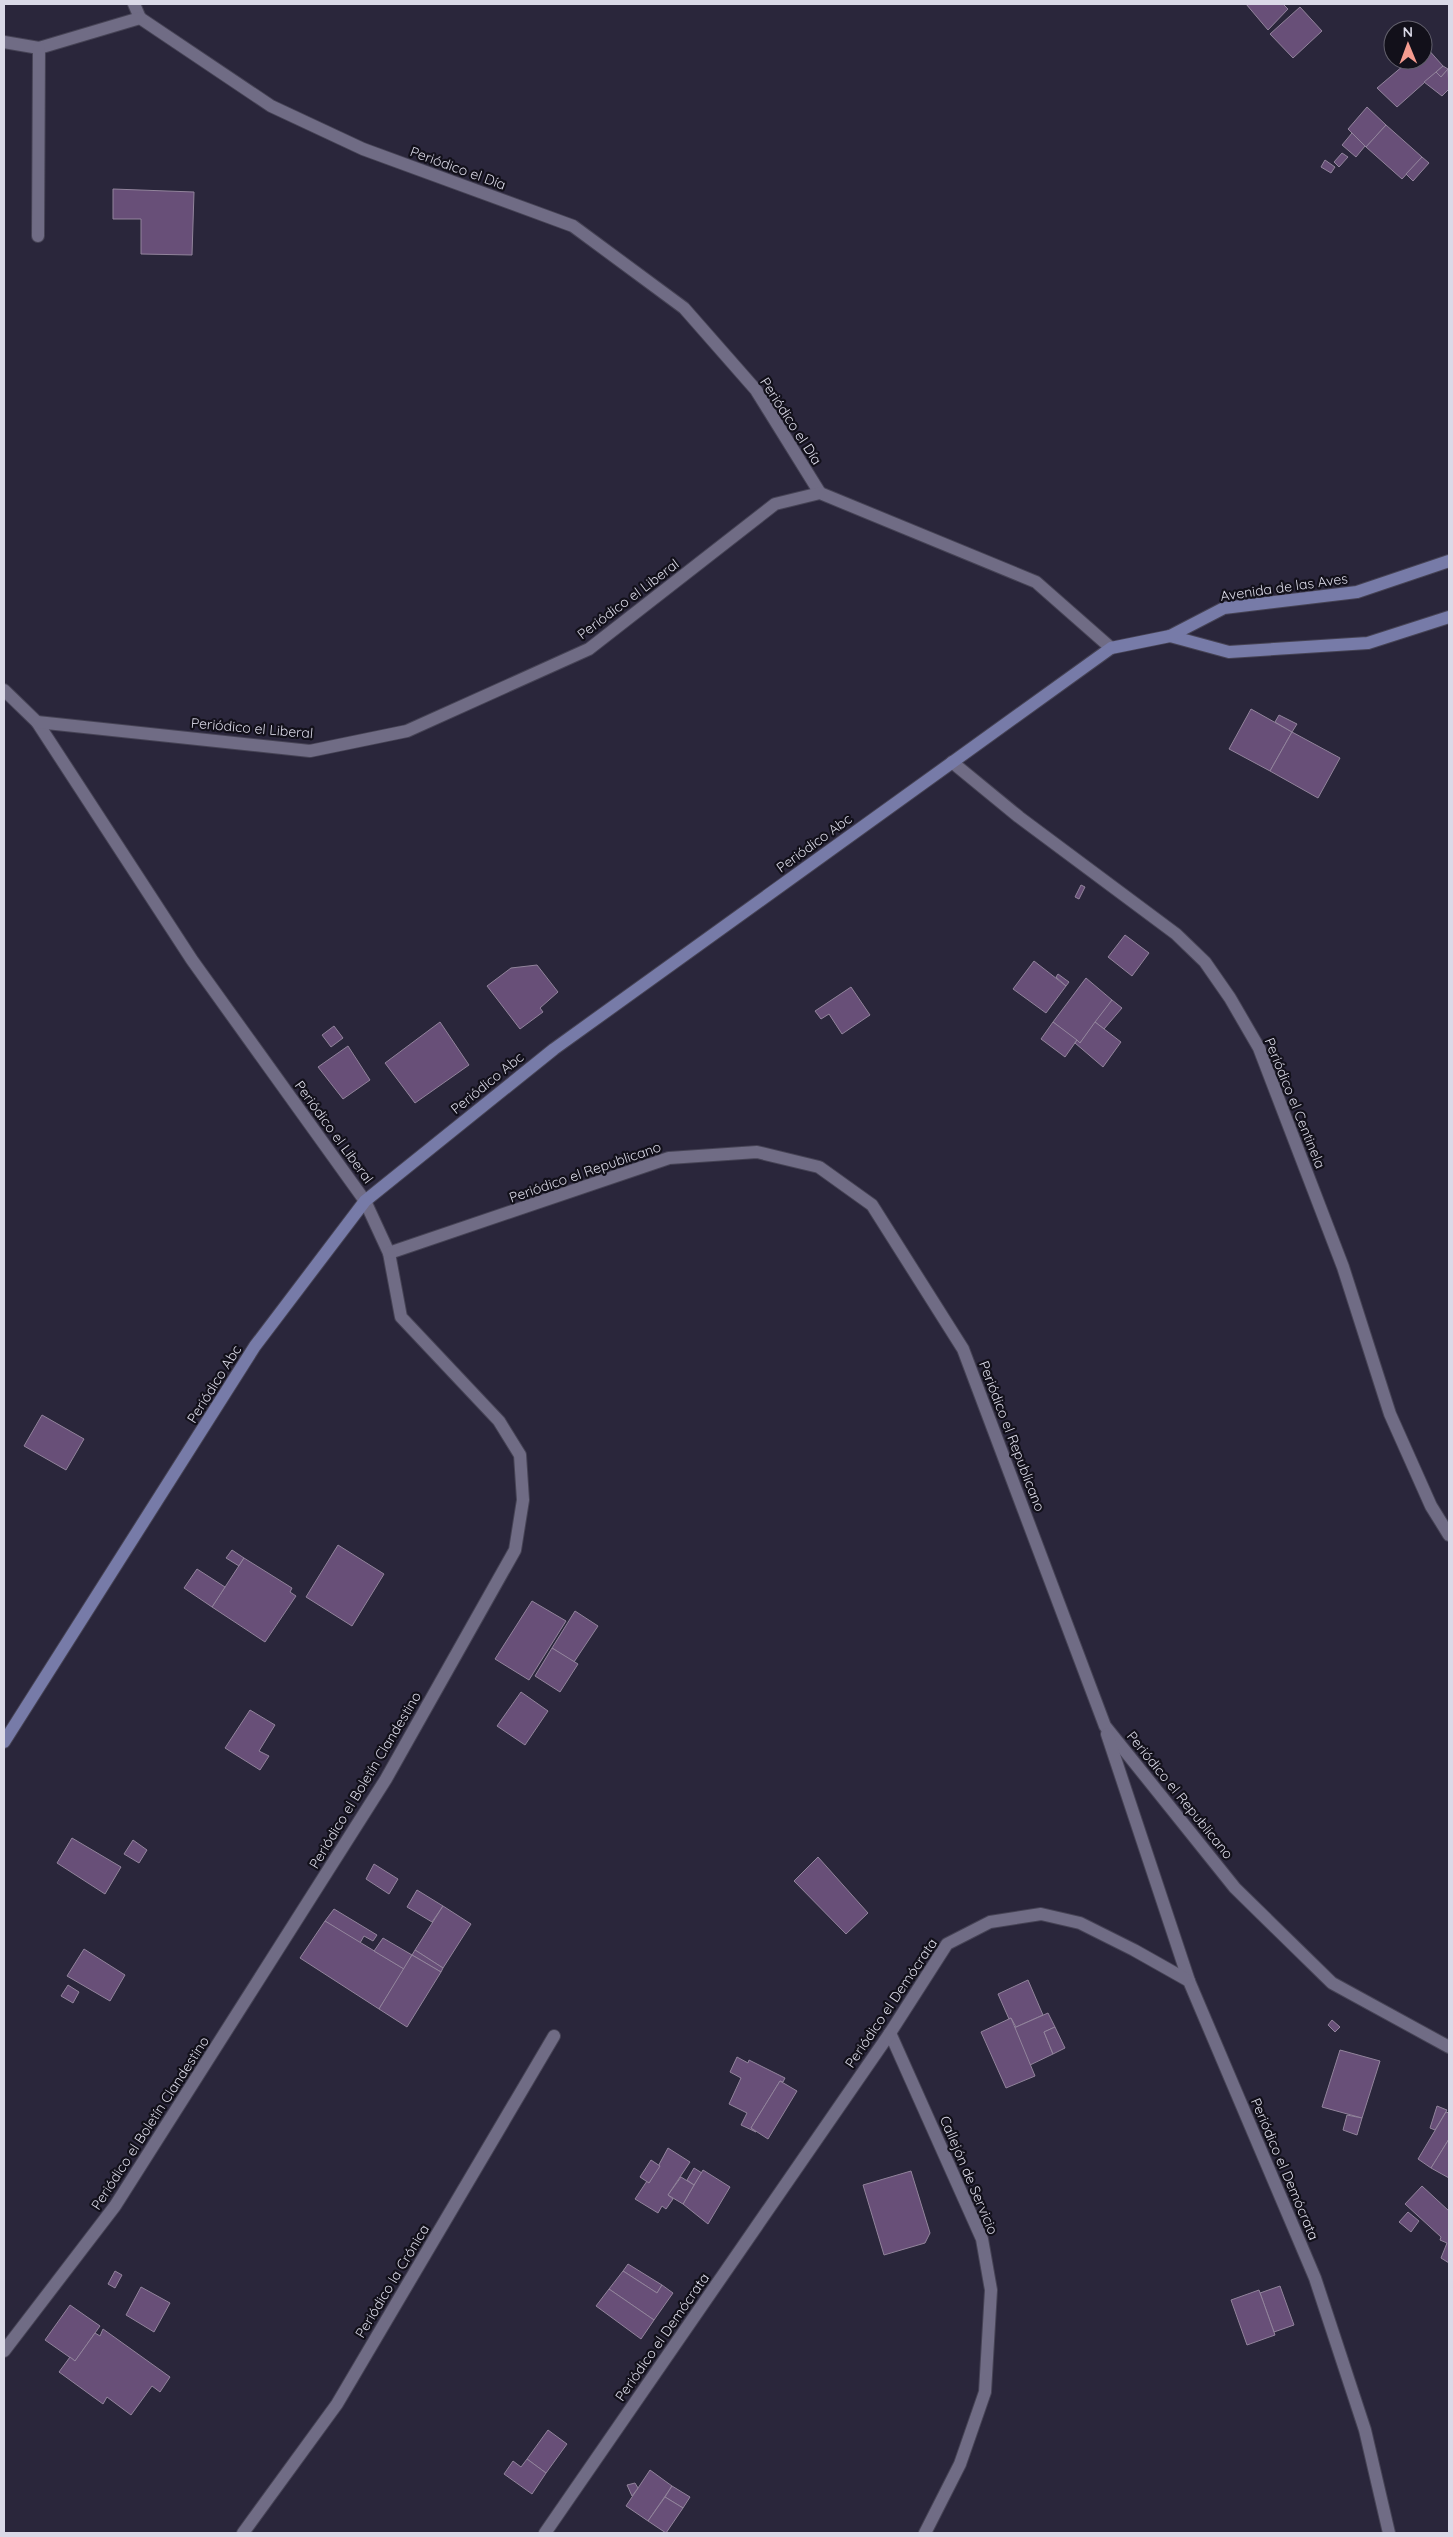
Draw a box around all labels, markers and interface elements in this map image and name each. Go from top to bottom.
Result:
north arrow [1383,20,1433,70]
text: N [1402,23,1413,41]
street label: Periódico el Día [408,142,508,194]
street label: Periódico el Día [756,374,826,468]
street label: Periódico el Liberal [574,555,682,643]
street label: Avenida de las Aves [1219,569,1349,605]
street label: Periódico el Liberal [190,714,314,742]
street label: Periódico Abc [773,810,855,876]
street label: Periódico el Centinela [1261,1035,1329,1171]
street label: Periódico Abc [447,1048,527,1118]
street label: Periódico el Liberal [291,1077,377,1187]
street label: Periódico el Republicano [507,1138,663,1206]
street label: Periódico Abc [183,1342,245,1426]
street label: Periódico el Republicano [975,1358,1049,1514]
street label: Periódico el Boletín Clandestino [305,1688,425,1872]
street label: Periódico el Republicano [1123,1727,1237,1863]
street label: Periódico el Demócrata [841,1935,941,2071]
street label: Periódico el Boletín Clandestino [87,2033,213,2213]
street label: Periódico el Demócrata [1247,2095,1323,2243]
street label: Callejón de Servicio [936,2113,1002,2237]
street label: Periódico la Crónica [351,2221,433,2341]
street label: Periódico el Demócrata [611,2269,713,2405]

